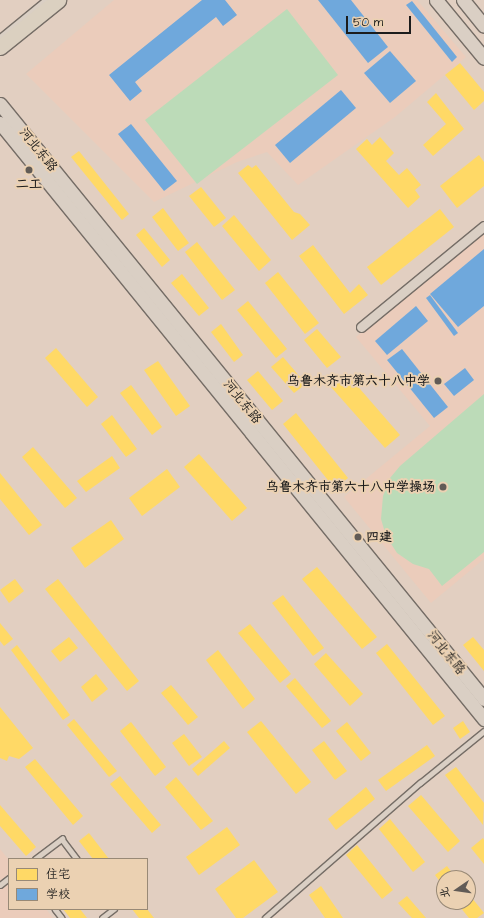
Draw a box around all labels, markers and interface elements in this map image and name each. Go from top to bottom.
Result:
scale bar [348,8,413,34]
text: 50 m [353,14,383,31]
street label: 河北东路 [16,125,60,175]
marker: 二工 [24,165,34,175]
place label: 二工 [16,176,42,192]
place label: 乌鲁木齐市第六十八中学 [287,373,430,389]
marker: 乌鲁木齐市第六十八中学 [433,376,443,386]
street label: 河北东路 [220,377,264,427]
place label: 乌鲁木齐市第六十八中学操场 [266,479,435,495]
marker: 乌鲁木齐市第六十八中学操场 [438,482,448,492]
place label: 四建 [366,529,392,545]
marker: 四建 [353,532,363,542]
street label: 河北东路 [424,628,468,678]
legend [8,858,148,910]
text: 住宅 [46,866,70,883]
north arrow [436,870,476,910]
text: 学校 [46,886,70,903]
text: 北 [436,886,453,900]

